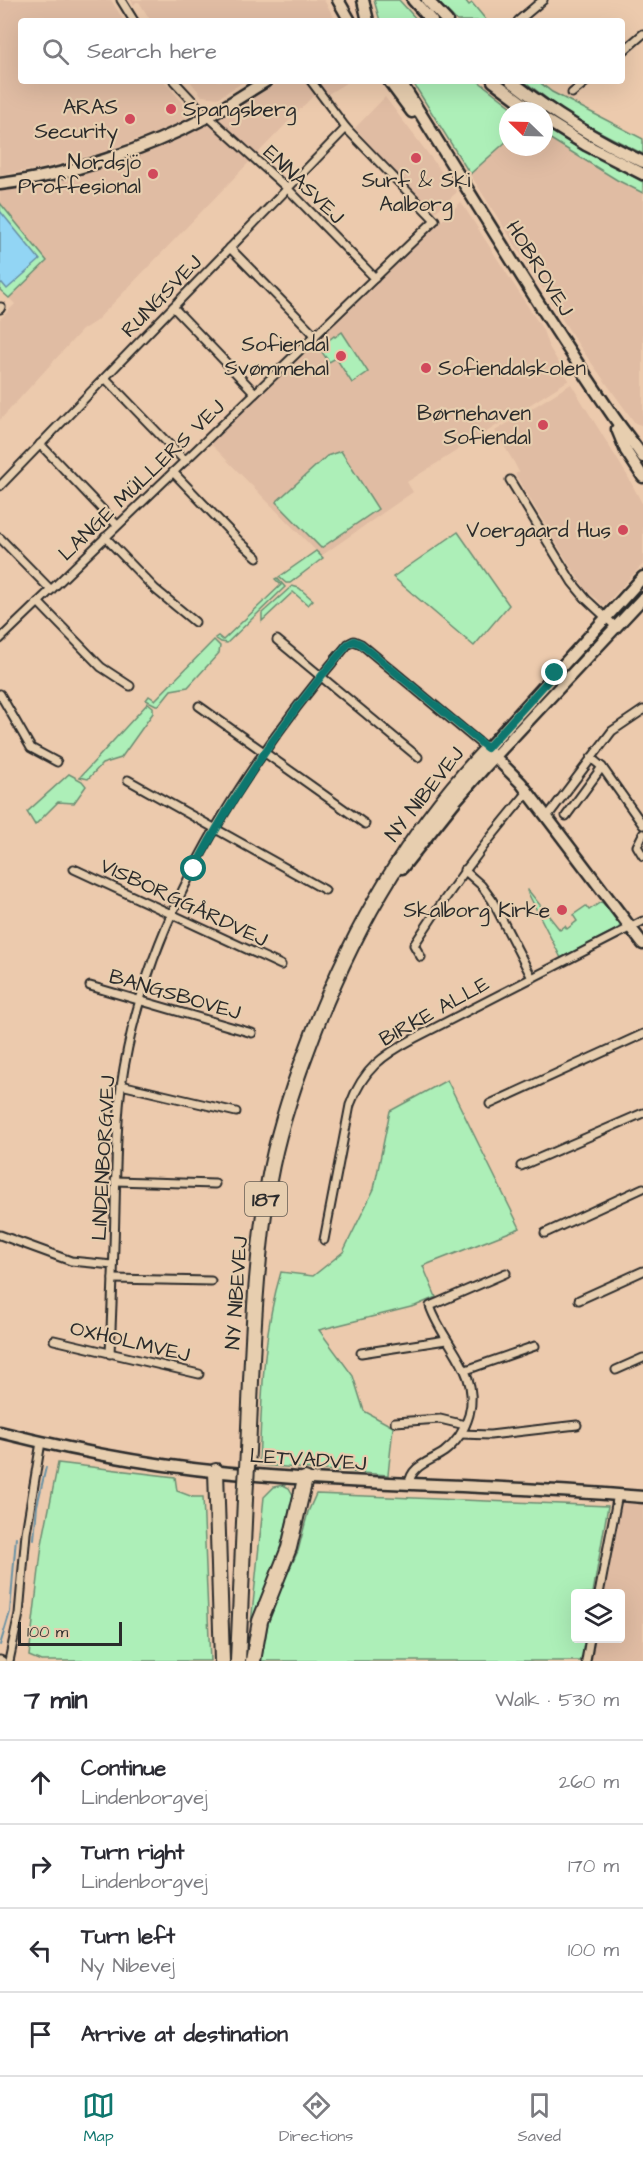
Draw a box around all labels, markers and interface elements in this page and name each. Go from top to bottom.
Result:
search box [18,18,625,84]
icon: search [39,35,72,68]
text: Search here [87,36,217,67]
place label: ARAS Security [34,93,118,148]
place label: Spangsberg [183,95,296,126]
marker: Spangsberg [164,102,178,116]
north arrow [499,102,553,156]
marker: ARAS Security [123,112,137,126]
street label: ENNASVEJ [257,138,351,230]
place label: Nordsjö Proffesional [18,148,141,201]
marker: Surf & Ski Aalborg [409,151,423,165]
place label: Surf & Ski Aalborg [362,166,470,221]
marker: Nordsjö Proffesional [146,167,160,181]
street label: HOBROVEJ [499,215,580,322]
street label: RUNGSVEJ [115,249,208,344]
place label: Sofiendal Svømmehal [224,330,329,383]
marker: Sofiendal Svømmehal [334,349,348,363]
place label: Sofiendalskolen [438,354,586,383]
marker: Sofiendalskolen [419,361,433,375]
street label: LANGE MÜLLERS VEJ [52,393,231,567]
place label: Børnehaven Sofiendal [417,399,531,452]
marker: Børnehaven Sofiendal [536,418,550,432]
place label: Voergaard Hus [466,516,611,547]
marker: Voergaard Hus [616,523,630,537]
route end [541,659,567,685]
street label: NY NIBEVEJ [378,741,471,848]
street label: VISBORGGÅRDVEJ [95,851,272,954]
route start [180,855,206,881]
place label: Skalborg Kirke [403,896,550,927]
marker: Skalborg Kirke [555,903,569,917]
street label: BANGSBOVEJ [106,962,244,1027]
street label: BIRKE ALLE [374,969,495,1054]
street label: LINDENBORGVEJ [85,1075,122,1241]
road number: 187 [245,1182,287,1216]
street label: NY NIBEVEJ [218,1236,255,1351]
street label: OXHOLMVEJ [67,1314,193,1369]
street label: LETVADVEJ [249,1441,367,1478]
map controls [571,1589,625,1643]
button: layers [571,1589,625,1643]
scale bar [18,1619,122,1646]
text: 100 m [27,1621,68,1643]
text: 7 min [24,1682,88,1718]
text: Walk · 530 m [495,1686,619,1714]
text: Continue [81,1753,166,1784]
icon: ahead [24,1766,57,1799]
text: 260 m [559,1768,619,1796]
text: Lindenborgvej [81,1784,208,1812]
text: Turn right [81,1837,184,1868]
icon: right [24,1850,57,1883]
text: 170 m [568,1852,619,1880]
text: Lindenborgvej [81,1868,208,1896]
text: Turn left [81,1921,175,1952]
icon: left [24,1934,57,1967]
text: 100 m [568,1936,619,1964]
text: Ny Nibevej [81,1952,175,1980]
icon: arrive [24,2018,57,2051]
text: Arrive at destination [81,2019,288,2050]
tab: Map [82,2089,115,2147]
tab: Directions [279,2089,353,2147]
tab: Saved [517,2089,561,2147]

